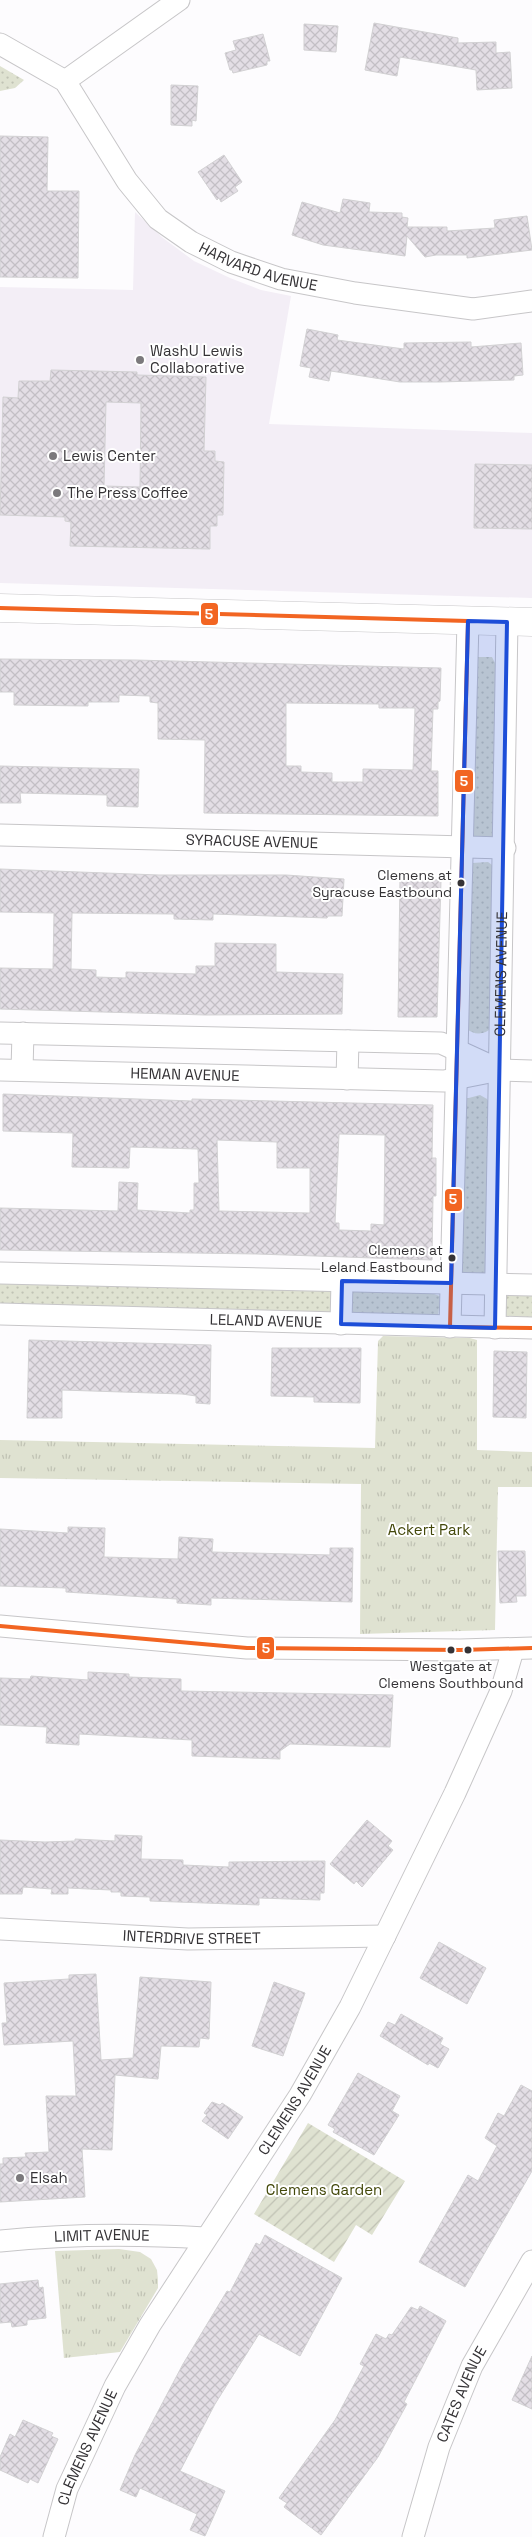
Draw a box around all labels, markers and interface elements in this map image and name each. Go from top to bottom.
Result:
street label: HARVARD AVENUE [196,238,319,295]
place label: WashU Lewis Collaborative [150,341,245,377]
marker: WashU Lewis Collaborative [134,354,146,366]
place label: Lewis Center [63,446,156,465]
marker: Lewis Center [47,450,59,462]
place label: The Press Coffee [67,483,188,502]
marker: The Press Coffee [51,487,63,499]
line badge: 5 [200,602,219,626]
text: 5 [205,605,213,623]
line badge: 5 [454,769,474,793]
text: 5 [460,772,468,790]
street label: SYRACUSE AVENUE [185,830,318,852]
place label: Clemens at Syracuse Eastbound [312,866,452,901]
marker: Clemens at Syracuse Eastbound [456,878,466,888]
street label: CLEMENS AVENUE [490,911,511,1037]
street label: HEMAN AVENUE [130,1063,240,1085]
line badge: 5 [444,1188,463,1212]
text: 5 [449,1190,457,1208]
place label: Clemens at Leland Eastbound [321,1241,443,1276]
marker: Clemens at Leland Eastbound [447,1253,457,1263]
street label: LELAND AVENUE [209,1310,323,1331]
park label: Ackert Park [388,1520,470,1539]
line badge: 5 [256,1636,275,1660]
text: 5 [262,1639,270,1657]
marker: Westgate at Clemens Southbound [446,1645,456,1655]
unlabelled marker [463,1645,473,1655]
place label: Westgate at Clemens Southbound [378,1657,524,1692]
street label: INTERDRIVE STREET [122,1926,261,1948]
street label: CLEMENS AVENUE [253,2042,335,2159]
place label: Elsah [30,2168,68,2187]
marker: Elsah [14,2172,26,2184]
park label: Clemens Garden [266,2180,382,2199]
street label: LIMIT AVENUE [54,2225,150,2246]
street label: CATES AVENUE [432,2343,490,2445]
street label: CLEMENS AVENUE [53,2386,121,2507]

